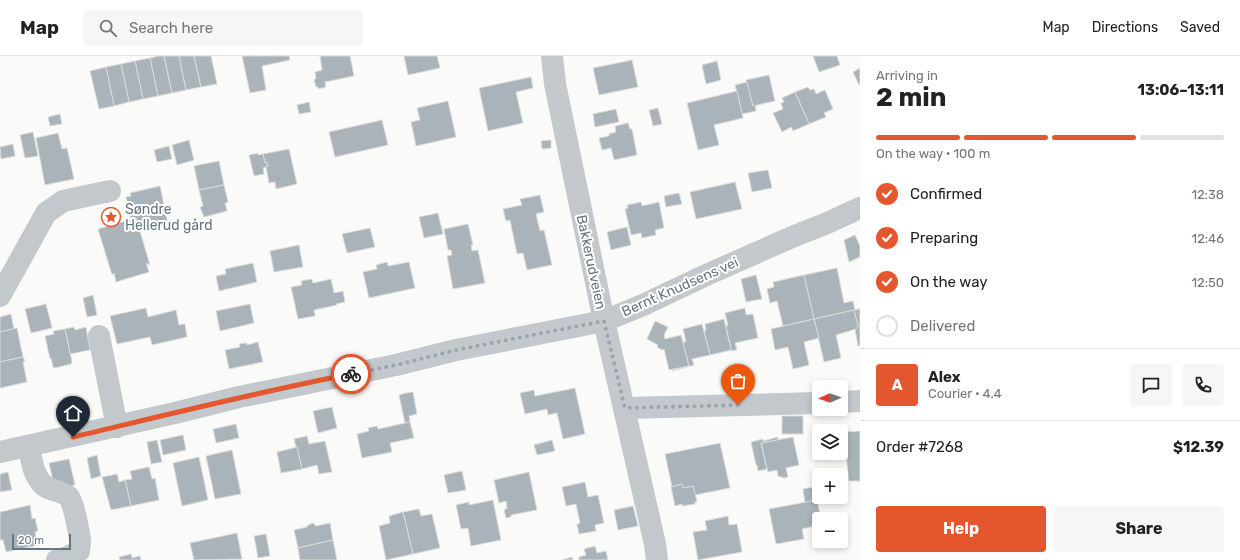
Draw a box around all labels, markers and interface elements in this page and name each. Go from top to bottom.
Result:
search box [83,10,363,46]
text: Map [20,16,59,39]
icon: search [97,17,119,39]
text: Search here [129,19,213,37]
text: Map [1043,19,1070,36]
text: Directions [1092,19,1158,36]
text: Saved [1180,19,1220,36]
text: Arriving in [876,68,938,83]
text: 13:06–13:11 [1138,81,1224,99]
text: 2 min [876,82,946,113]
text: On the way · 100 m [876,146,990,161]
icon: check [876,183,898,205]
text: Confirmed [910,185,982,203]
text: 12:38 [1191,187,1224,202]
place label: Søndre Hellerud gård [125,201,213,234]
place icon: Søndre Hellerud gård [100,206,122,228]
street label: Bakkerudveien [573,213,609,311]
icon: check [876,227,898,249]
text: Preparing [910,229,978,247]
text: 12:46 [1192,231,1224,246]
street label: Bernt Knudsens vei [619,254,741,320]
icon: check [876,271,898,293]
text: On the way [910,273,988,291]
text: 12:50 [1191,275,1224,290]
text: Delivered [910,317,975,335]
courier [331,354,371,394]
icon: bike [340,363,362,385]
pin [721,364,755,405]
button: chat [1130,364,1172,406]
button: phone [1182,364,1224,406]
text: Alex [928,368,961,386]
icon: bag [727,370,749,392]
text: A [892,376,902,394]
north arrow [812,380,848,416]
map controls [812,380,848,548]
text: Courier · 4.4 [928,386,1002,401]
pin [56,396,90,437]
icon: home [62,402,84,424]
button: layers [812,424,848,460]
text: Order #7268 [876,438,963,456]
text: $12.39 [1173,438,1224,456]
button: + [812,468,848,504]
button: Help [876,506,1046,552]
button: Share [1054,506,1224,552]
button: − [812,512,848,548]
scale bar [12,532,71,551]
text: 20 m [18,534,44,547]

